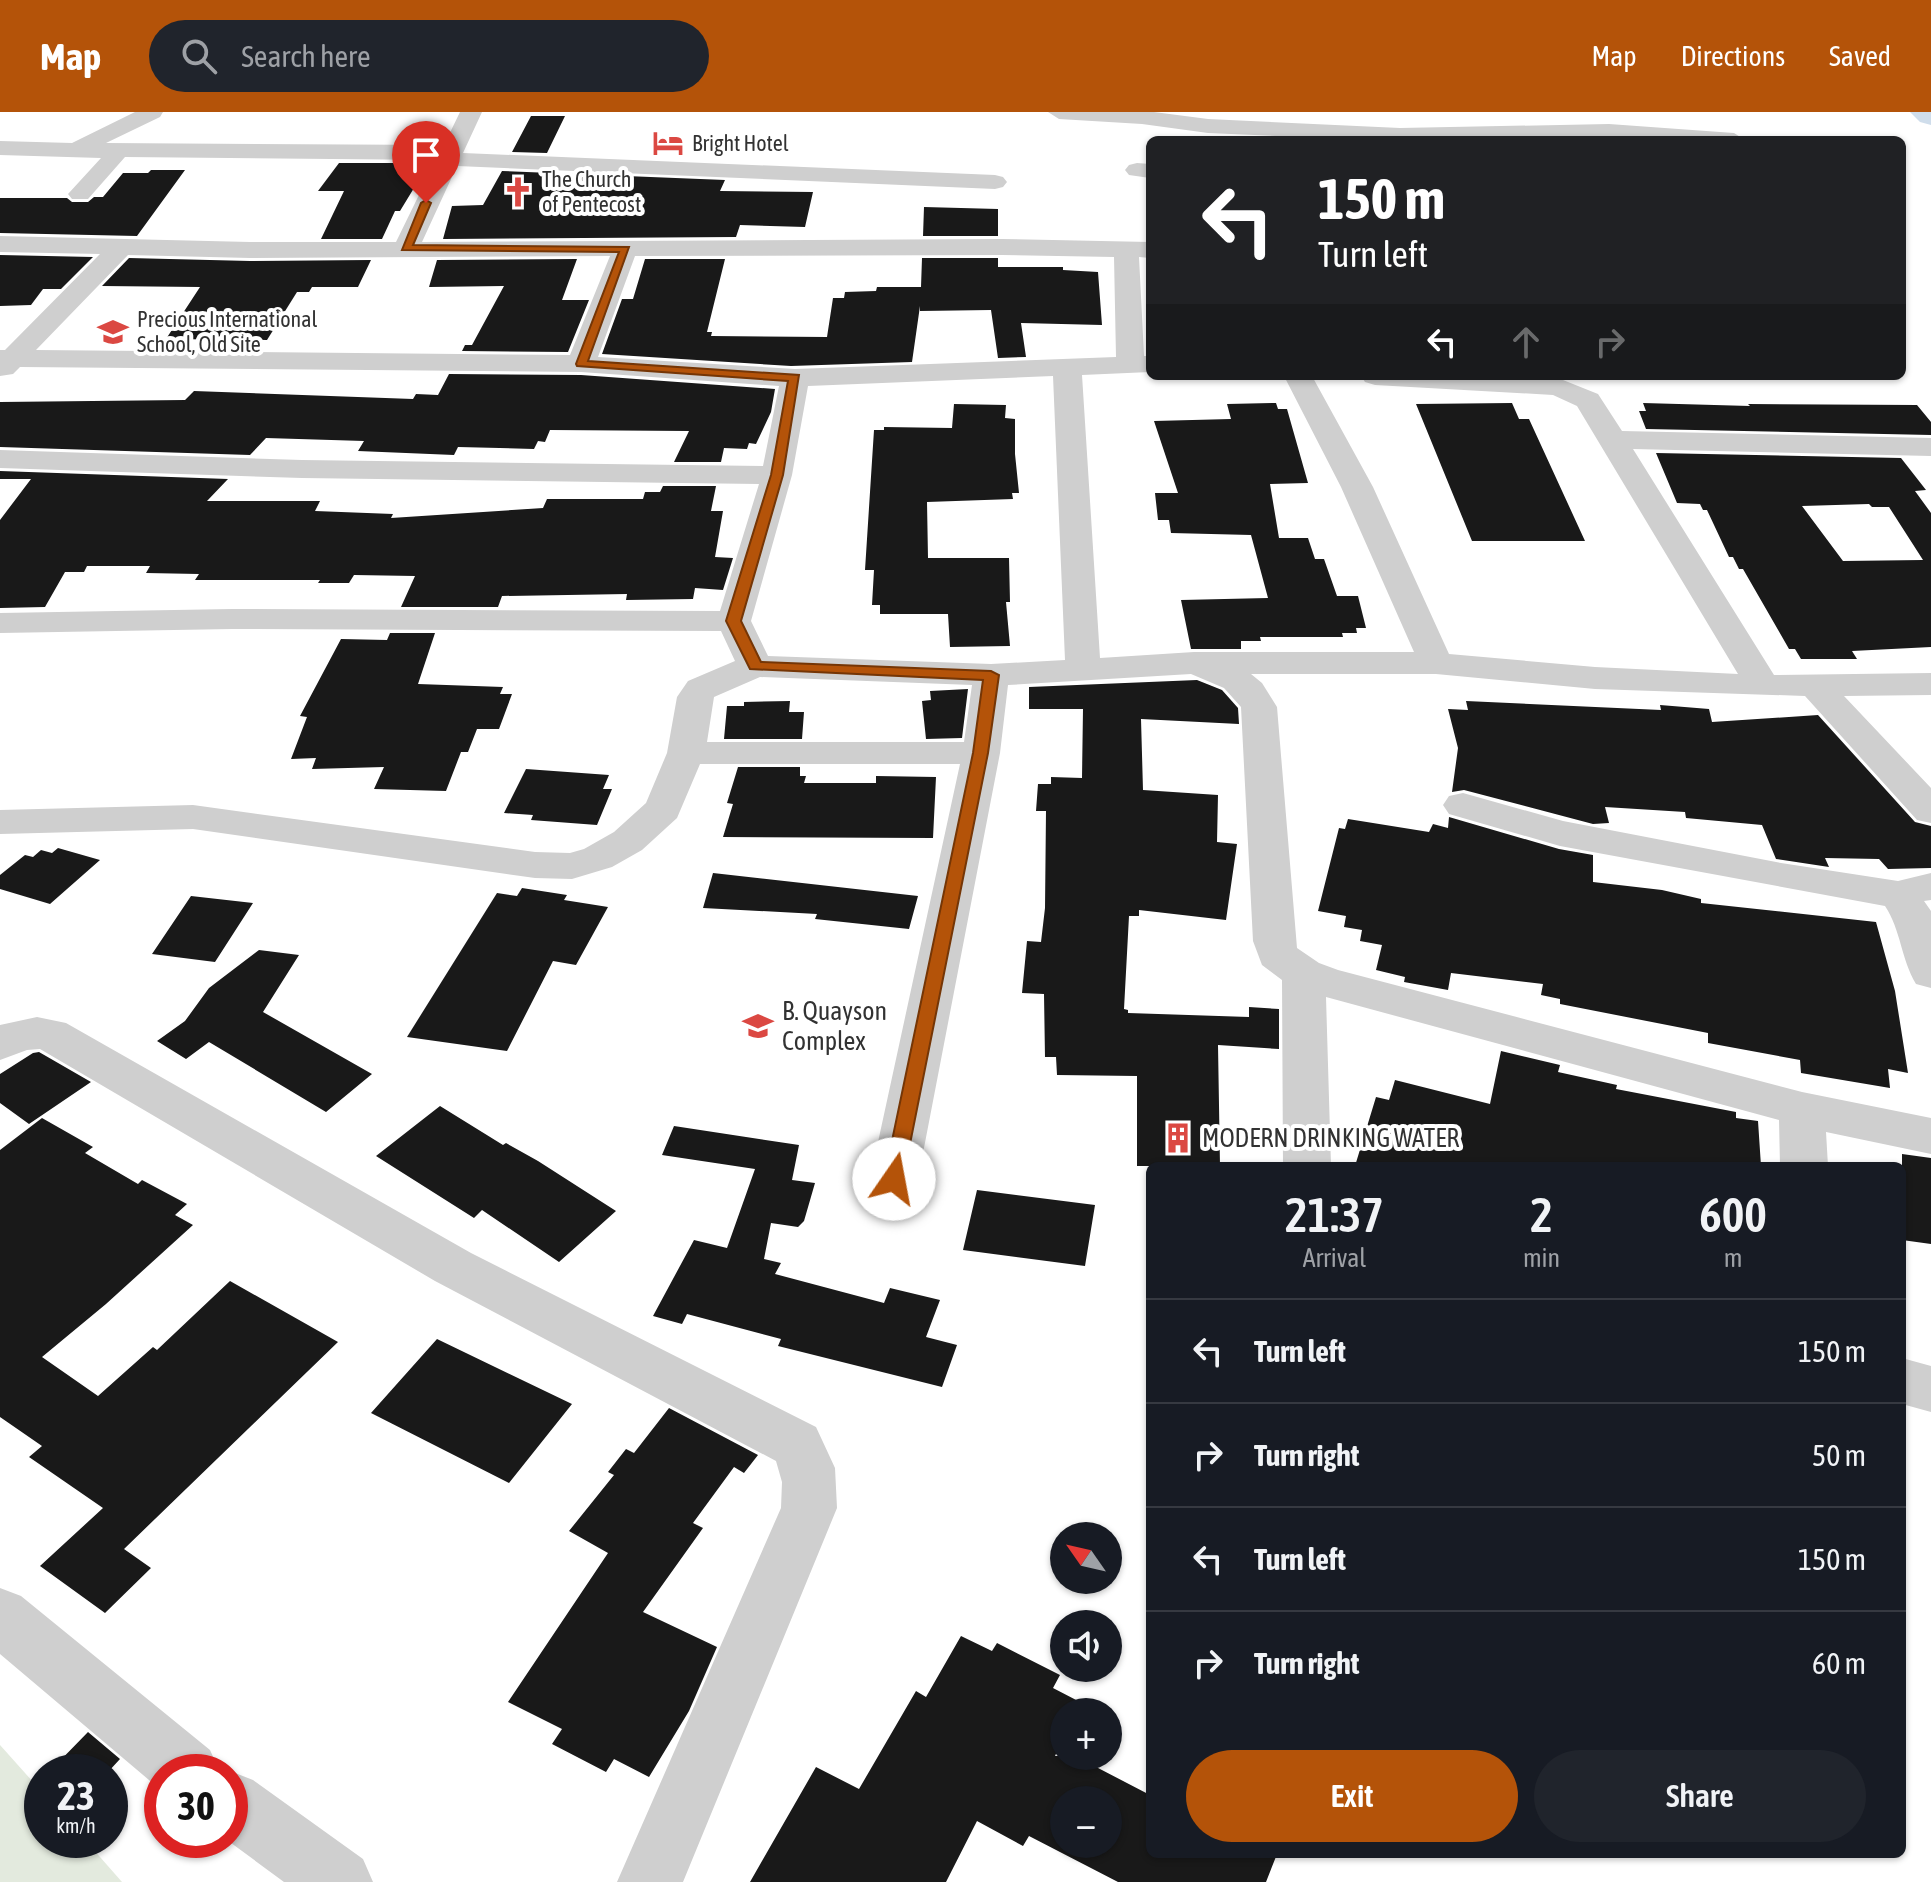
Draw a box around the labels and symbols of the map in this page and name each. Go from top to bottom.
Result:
pin [392,121,460,203]
hotel icon: Bright Hotel [651,126,685,160]
place label: Bright Hotel [692,130,789,156]
place label: The Church of Pentecost [542,166,641,217]
church icon: The Church of Pentecost [501,175,535,209]
place label: Precious International School, Old Site [137,306,318,357]
school or university icon: Precious International School, Old Site [96,315,130,349]
place label: B. Quayson Complex [782,996,887,1056]
school or university icon: B. Quayson Complex [741,1009,775,1043]
building icon: MODERN DRINKING WATER [1161,1121,1195,1155]
place label: MODERN DRINKING WATER [1202,1123,1459,1153]
position arrow [852,1137,936,1221]
north arrow [1050,1522,1122,1594]
speed limit sign: 30 [144,1754,248,1858]

